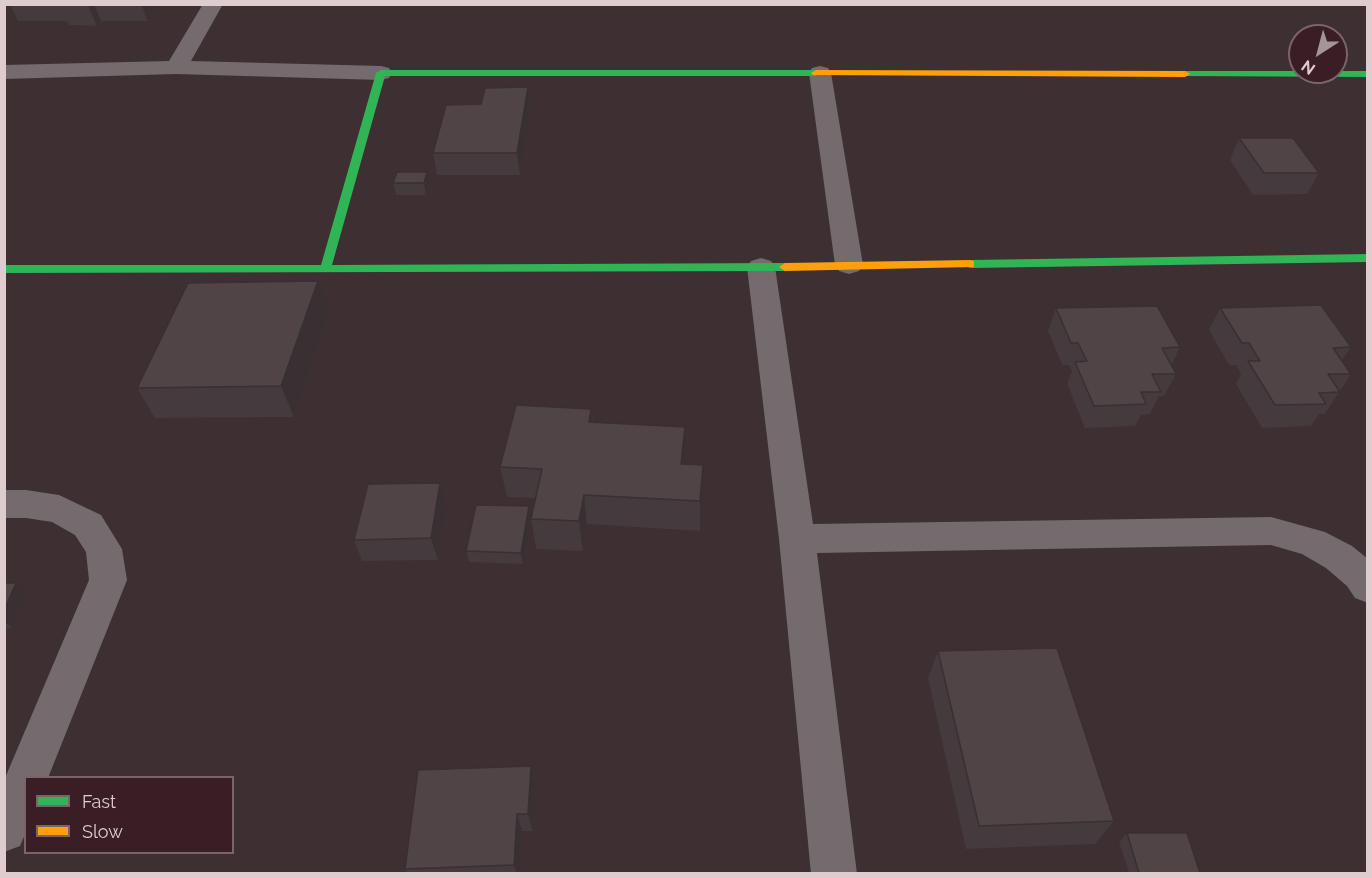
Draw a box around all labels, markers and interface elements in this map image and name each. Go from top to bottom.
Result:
north arrow [1288,24,1348,84]
text: N [1298,56,1319,79]
legend [24,776,234,854]
text: Fast [82,791,116,812]
text: Slow [82,821,123,842]

